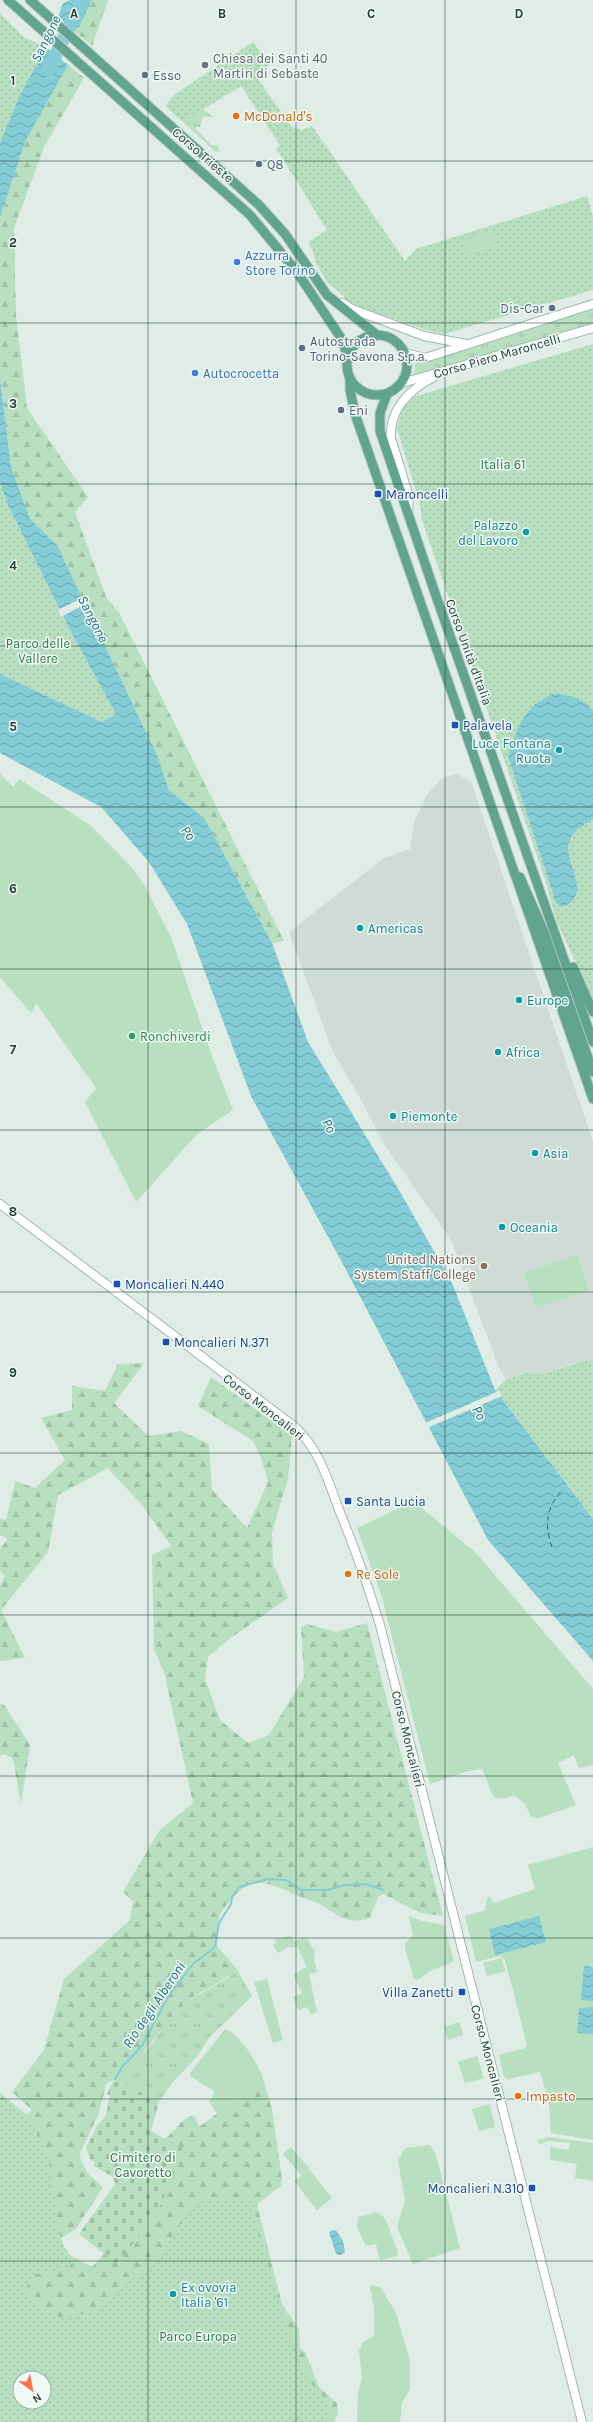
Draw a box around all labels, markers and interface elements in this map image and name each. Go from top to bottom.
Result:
text: A [70,6,78,21]
text: B [218,6,226,21]
text: C [367,6,375,21]
text: D [515,6,524,21]
water label: Sangone [27,12,65,65]
place label: Chiesa dei Santi 40 Martiri di Sebaste [213,51,328,81]
marker: Chiesa dei Santi 40 Martiri di Sebaste [200,60,210,70]
place label: Esso [153,68,181,83]
marker: Esso [140,70,150,80]
text: 1 [11,73,15,88]
place label: McDonald's [244,109,313,124]
marker: McDonald's [231,111,241,121]
street label: Corso Trieste [169,124,237,186]
place label: Q8 [267,157,283,172]
marker: Q8 [254,159,264,169]
text: 2 [9,235,17,250]
place label: Azzurra Store Torino [245,248,315,278]
marker: Azzurra Store Torino [232,257,242,267]
place label: Dis-Car [500,301,544,316]
marker: Dis-Car [547,303,557,313]
street label: Corso Piero Maroncelli [432,331,562,381]
place label: Autostrada Torino-Savona S.p.a. [310,334,427,364]
marker: Autostrada Torino-Savona S.p.a. [297,343,307,353]
place label: Autocrocetta [203,366,279,381]
marker: Autocrocetta [190,368,200,378]
text: 3 [9,396,17,411]
place label: Eni [349,403,368,418]
marker: Eni [336,405,346,415]
park label: Italia 61 [480,457,526,472]
place label: Maroncelli [386,487,448,502]
marker: Maroncelli [373,489,383,499]
place label: Palazzo del Lavoro [458,518,518,548]
marker: Palazzo del Lavoro [521,527,531,537]
text: 4 [9,558,17,573]
water label: Sangone [74,593,112,646]
street label: Corso Unità d'Italia [443,597,495,707]
park label: Parco delle Vallere [6,636,70,666]
place label: Palavela [463,718,512,733]
text: 5 [9,719,17,734]
marker: Palavela [450,720,460,730]
place label: Luce Fontana Ruota [472,736,551,766]
marker: Luce Fontana Ruota [554,745,564,755]
water label: Po [177,822,199,844]
text: 6 [9,881,17,896]
place label: Americas [368,921,424,936]
marker: Americas [355,923,365,933]
place label: Europe [527,993,569,1008]
marker: Europe [514,995,524,1005]
place label: Ronchiverdi [140,1029,211,1044]
marker: Ronchiverdi [127,1031,137,1041]
text: 7 [10,1042,17,1057]
place label: Africa [506,1045,540,1060]
marker: Africa [493,1047,503,1057]
place label: Piemonte [401,1109,458,1124]
marker: Piemonte [388,1111,398,1121]
water label: Po [318,1116,340,1136]
place label: Asia [543,1146,568,1161]
marker: Asia [530,1148,540,1158]
text: 8 [9,1204,17,1219]
place label: Oceania [510,1220,558,1235]
marker: Oceania [497,1222,507,1232]
place label: United Nations System Staff College [354,1252,476,1282]
marker: United Nations System Staff College [479,1261,489,1271]
place label: Moncalieri N.440 [125,1277,224,1292]
marker: Moncalieri N.440 [112,1279,122,1289]
place label: Moncalieri N.371 [174,1335,269,1350]
marker: Moncalieri N.371 [161,1337,171,1347]
text: 9 [9,1365,17,1380]
street label: Corso Moncalieri [220,1370,308,1444]
water label: Po [468,1403,490,1423]
place label: Santa Lucia [356,1494,426,1509]
marker: Santa Lucia [343,1496,353,1506]
place label: Re Sole [356,1567,399,1582]
marker: Re Sole [343,1569,353,1579]
street label: Corso Moncalieri [389,1689,427,1789]
water label: Rio degli Alberoni [119,1958,189,2051]
place label: Villa Zanetti [382,1985,454,2000]
marker: Villa Zanetti [457,1987,467,1997]
street label: Corso Moncalieri [468,2003,508,2103]
place label: Impasto [526,2089,575,2104]
marker: Impasto [513,2091,523,2101]
park label: Cimitero di Cavoretto [110,2150,176,2180]
place label: Moncalieri N.310 [427,2181,524,2196]
marker: Moncalieri N.310 [527,2183,537,2193]
place label: Ex ovovia Italia '61 [181,2280,236,2310]
marker: Ex ovovia Italia '61 [168,2289,178,2299]
park label: Parco Europa [159,2329,237,2344]
north arrow [12,2370,52,2410]
text: N [30,2390,44,2406]

